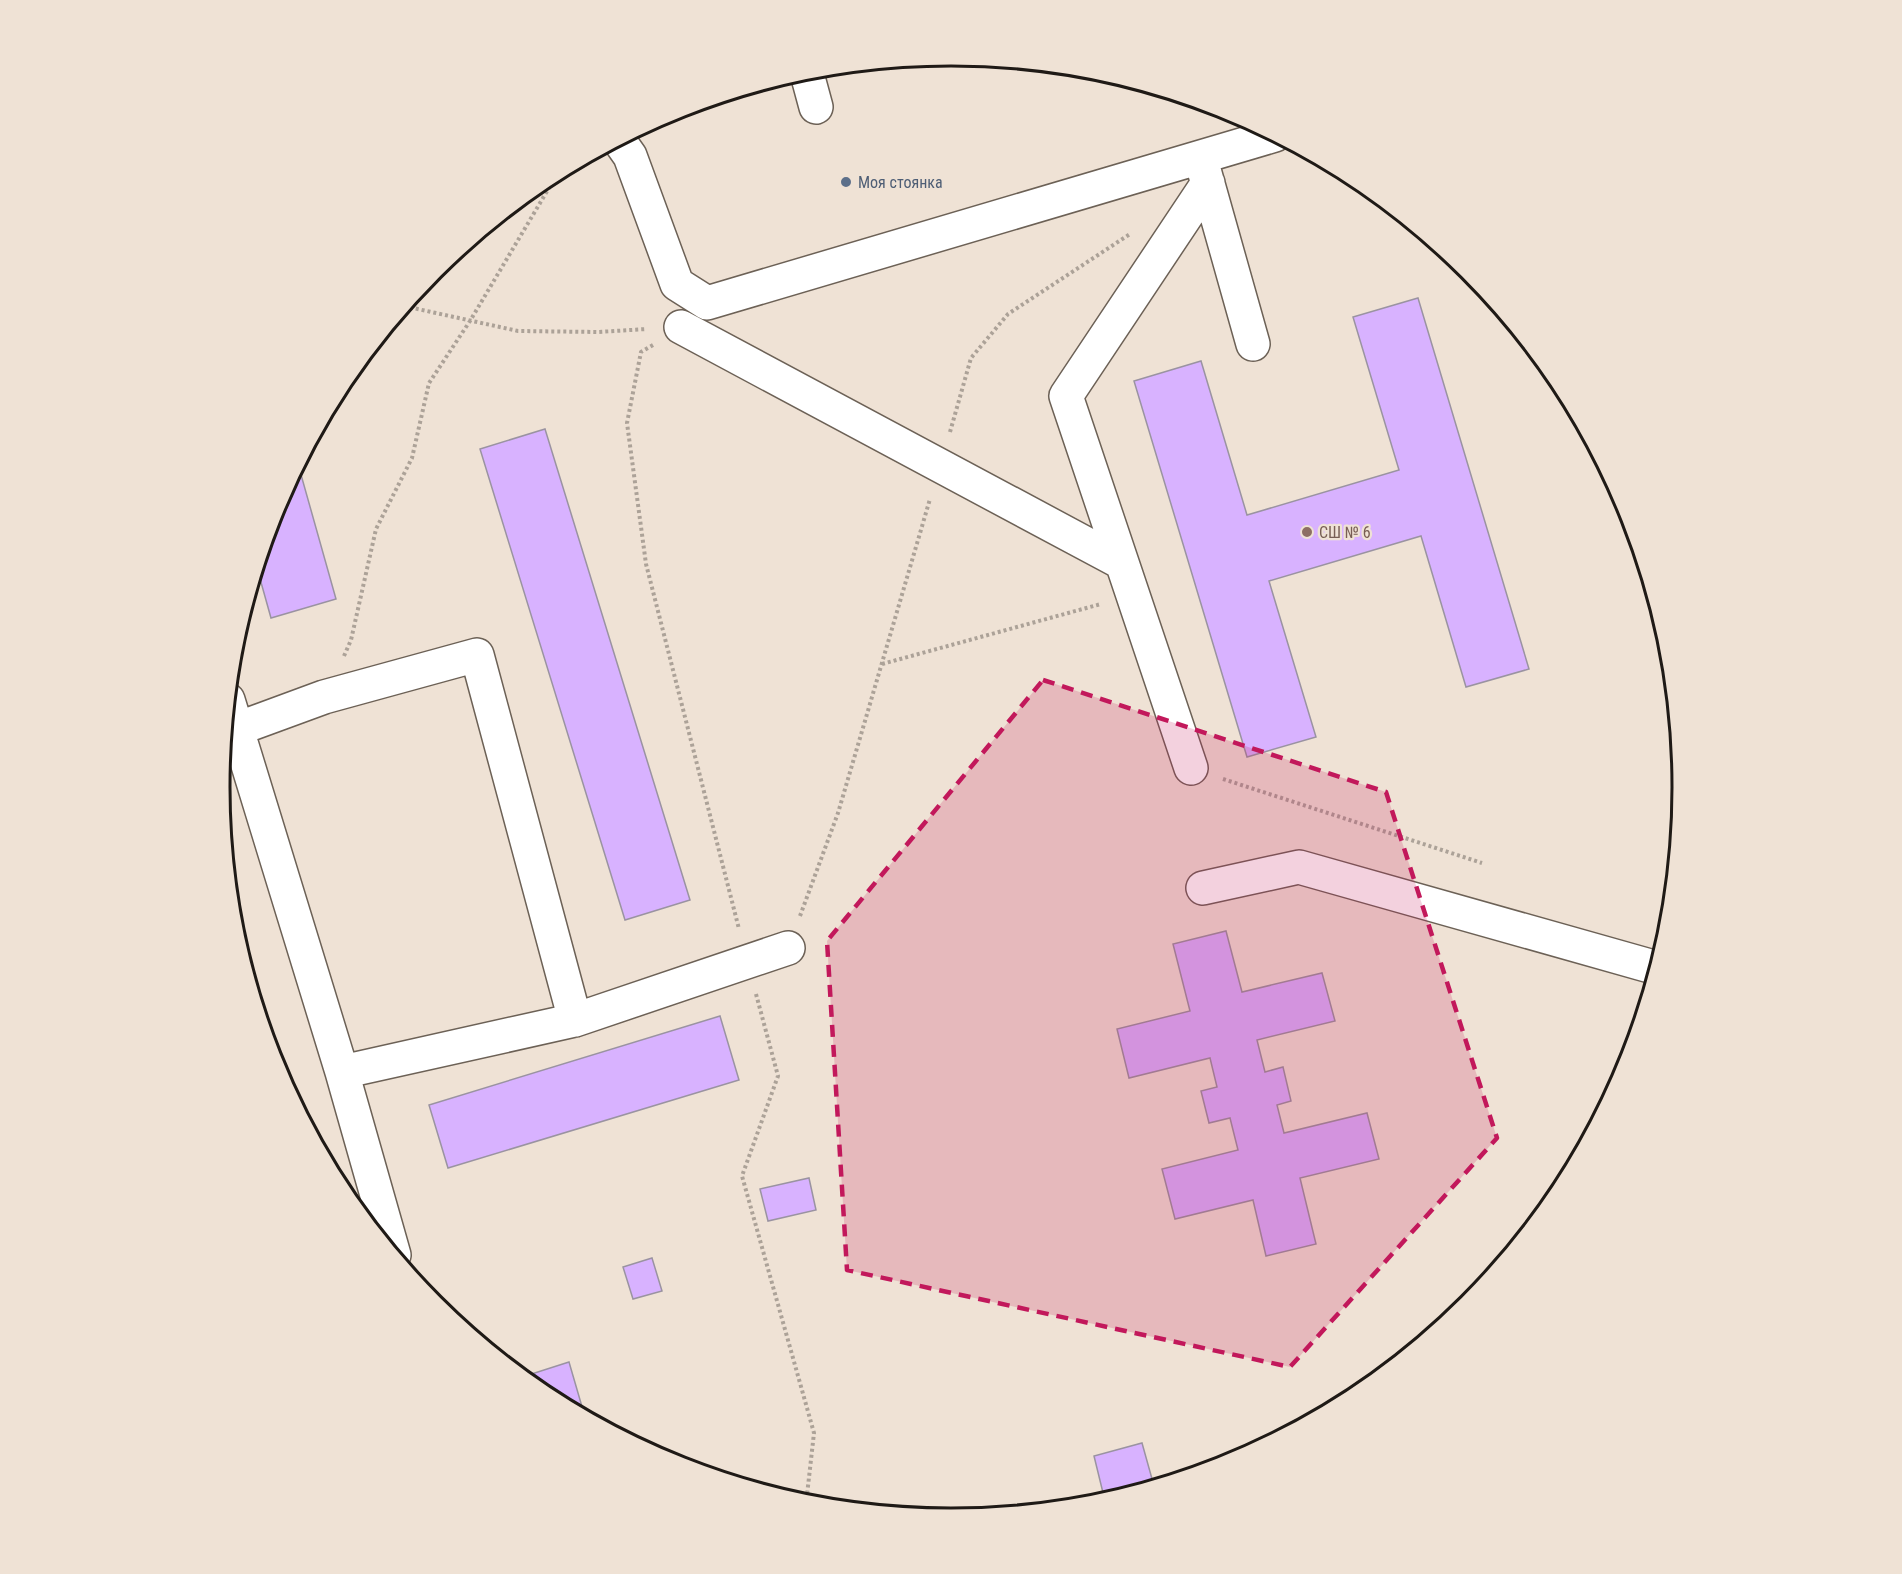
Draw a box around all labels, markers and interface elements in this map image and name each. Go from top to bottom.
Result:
place label: Моя стоянка [858,173,943,192]
marker: Моя стоянка [839,175,853,189]
place label: СШ № 6 [1319,523,1371,542]
marker: СШ № 6 [1300,525,1314,539]

